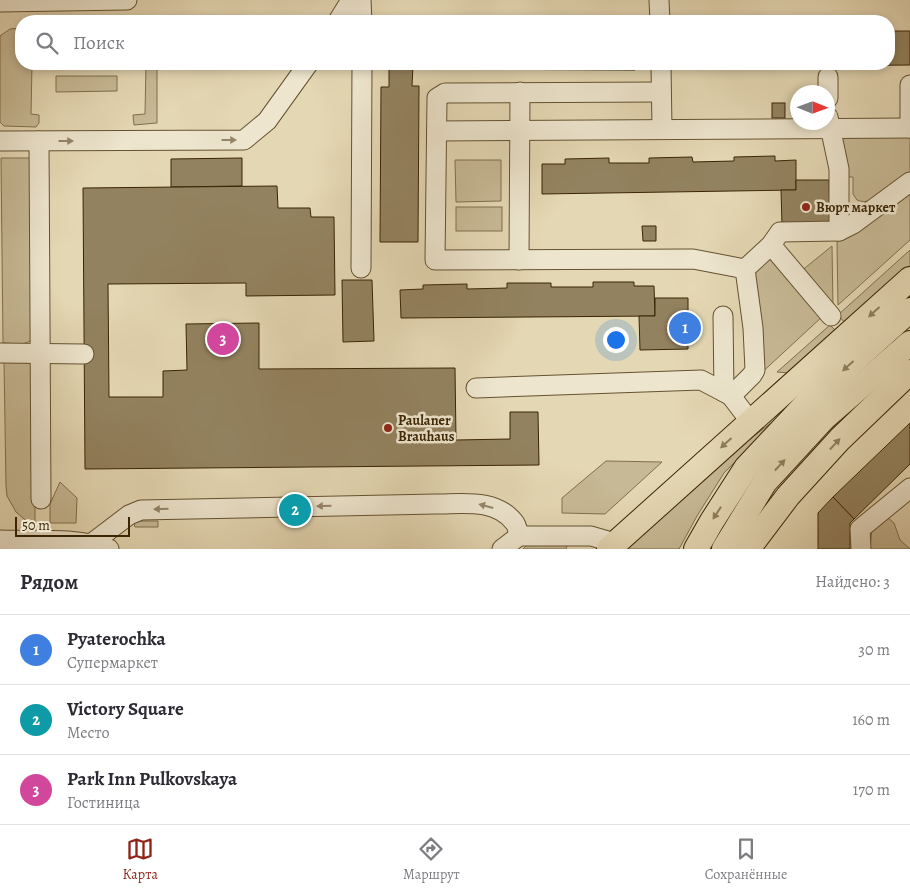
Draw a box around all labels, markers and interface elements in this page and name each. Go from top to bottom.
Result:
search box [15,15,895,70]
icon: search [33,29,61,57]
text: Поиск [73,30,125,56]
north arrow [790,85,835,130]
one-way arrow [221,136,237,144]
one-way arrow [58,137,74,145]
place label: Вюрт маркет [816,198,896,217]
marker: Вюрт маркет [800,201,812,213]
one-way arrow [867,306,880,317]
pin: 1 [669,309,701,347]
pin: 3 [207,320,239,358]
your location [603,327,629,353]
one-way arrow [843,360,855,372]
place label: Paulaner Brauhaus [398,411,455,446]
marker: Paulaner Brauhaus [382,422,394,434]
one-way arrow [721,437,733,449]
one-way arrow [829,439,841,451]
one-way arrow [774,460,786,472]
pin: 2 [279,491,311,529]
one-way arrow [478,502,493,510]
one-way arrow [315,503,331,511]
one-way arrow [153,505,169,513]
one-way arrow [713,506,722,519]
scale bar [15,514,130,537]
text: 50 m [22,516,50,535]
text: Рядом [20,568,78,596]
text: Найдено: 3 [815,571,890,593]
text: Pyaterochka [67,626,166,652]
text: 1 [33,639,39,661]
text: 30 m [858,639,890,661]
text: Супермаркет [67,652,158,674]
text: Victory Square [67,696,184,722]
text: 2 [32,709,40,731]
text: 160 m [852,709,890,731]
text: Место [67,722,110,744]
text: Park Inn Pulkovskaya [67,766,237,792]
text: 3 [33,779,39,801]
text: 170 m [853,779,890,801]
text: Гостиница [67,792,140,814]
tab: Карта [123,835,158,884]
tab: Маршрут [403,835,460,884]
tab: Сохранённые [705,835,787,884]

